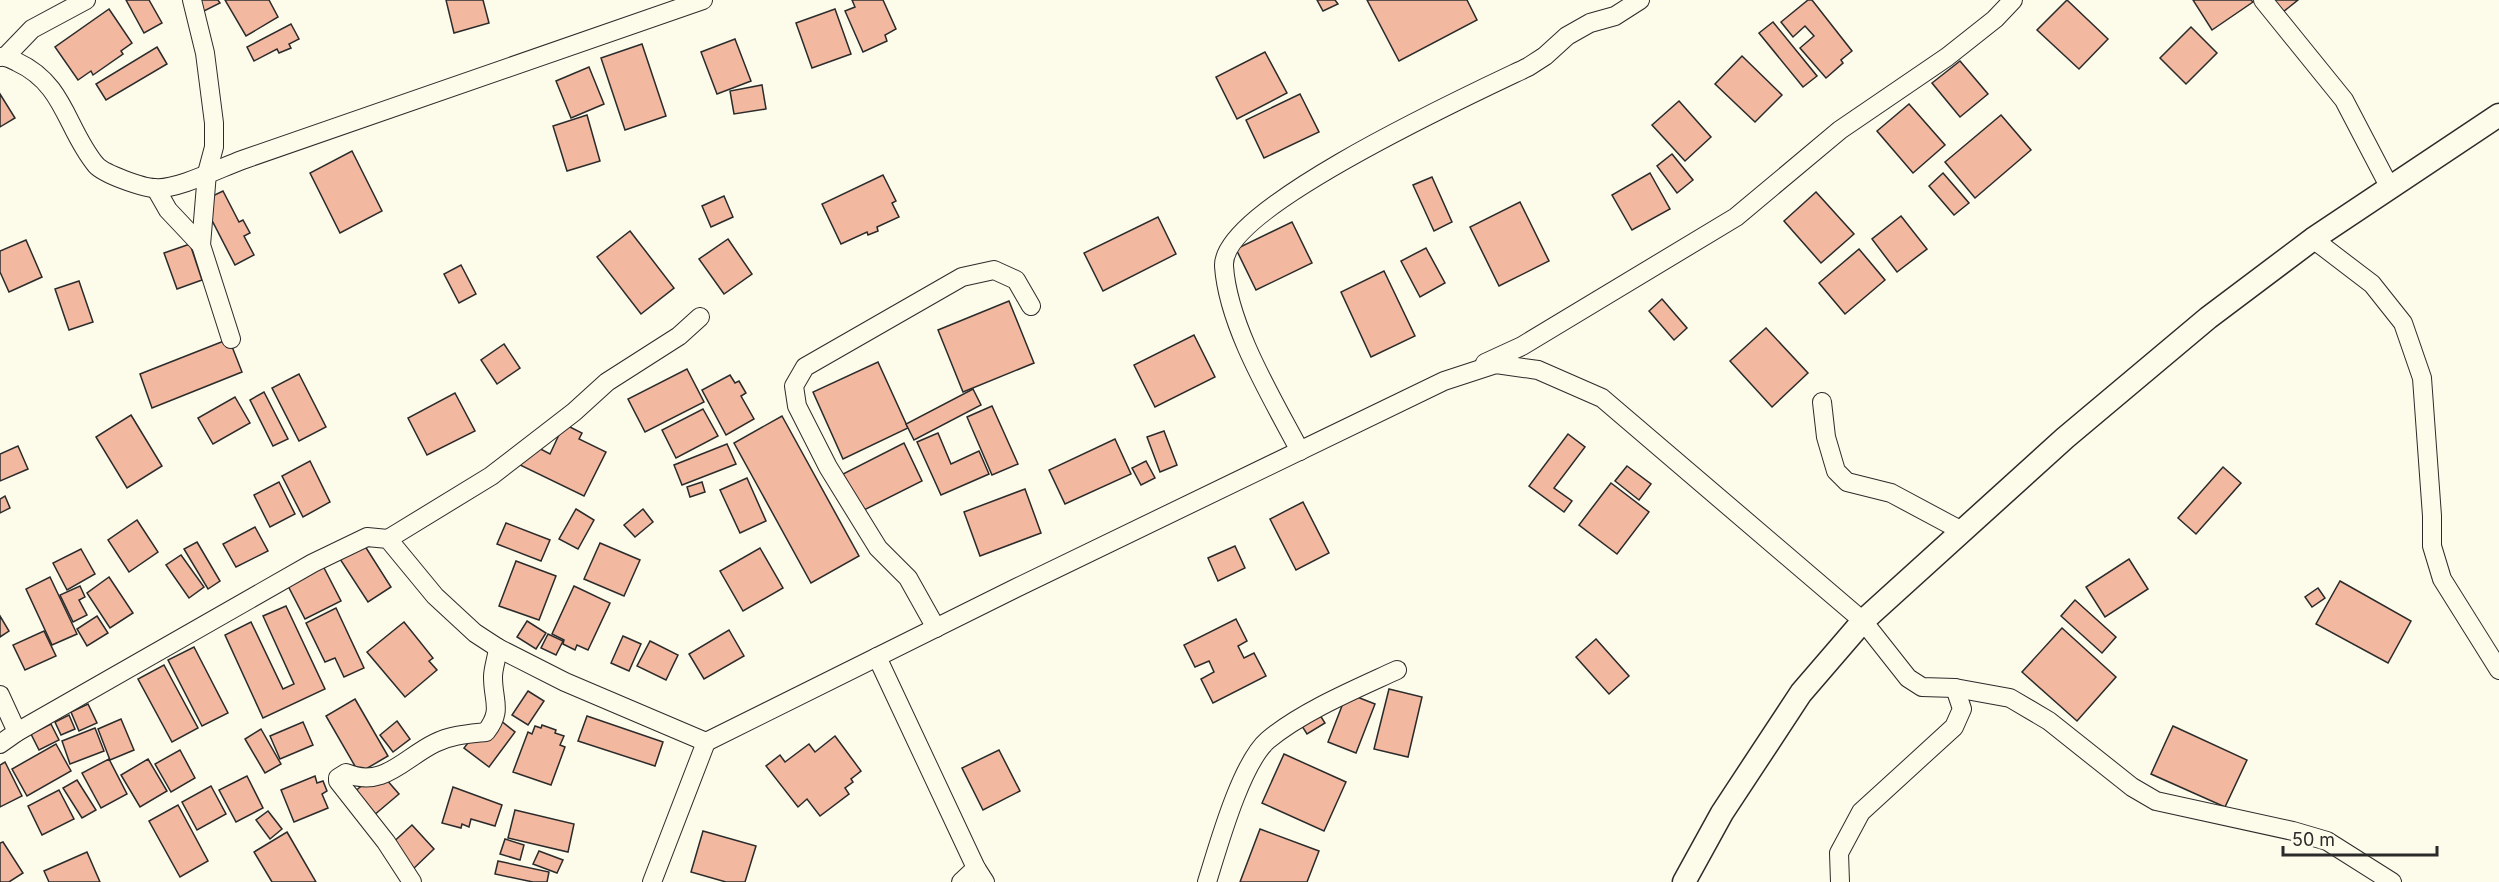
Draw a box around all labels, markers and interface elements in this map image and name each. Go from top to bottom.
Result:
scale bar [2283,819,2438,857]
text: 50 m [2292,829,2335,850]

